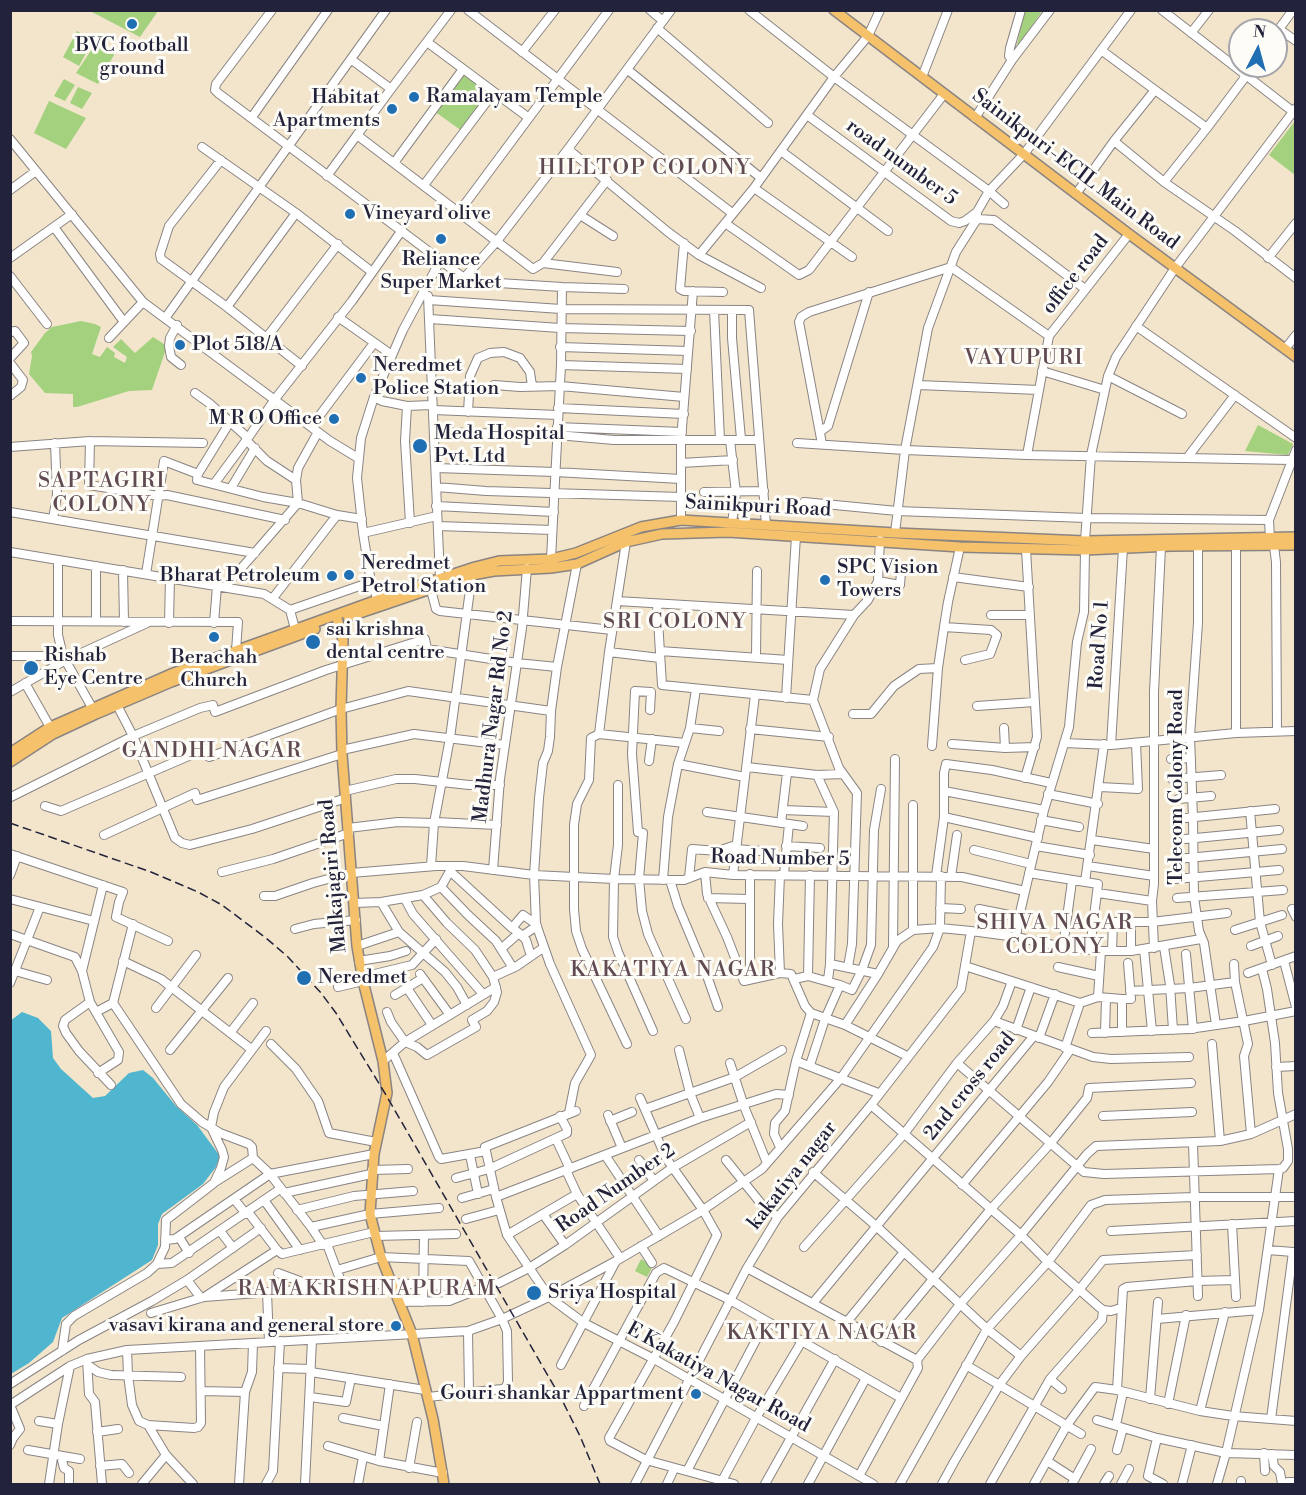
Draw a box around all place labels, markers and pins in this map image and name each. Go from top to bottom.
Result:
marker: BVC football ground [125,17,139,31]
place label: BVC football ground [75,34,189,81]
place label: Ramalayam Temple [426,85,603,109]
place label: Habitat Apartments [273,86,380,133]
marker: Ramalayam Temple [407,90,421,104]
marker: Habitat Apartments [385,102,399,116]
place label: Vineyard olive [362,202,491,226]
marker: Vineyard olive [343,207,357,221]
marker: Reliance Super Market [434,232,448,246]
place label: Reliance Super Market [381,248,501,295]
place label: Plot 518/A [192,333,283,357]
marker: Plot 518/A [173,338,187,352]
place label: Neredmet Police Station [373,354,499,401]
marker: Neredmet Police Station [354,371,368,385]
place label: M R O Office [209,407,322,431]
marker: M R O Office [327,412,341,426]
place label: Meda Hospital Pvt. Ltd [434,422,565,469]
marker: Meda Hospital Pvt. Ltd [411,437,429,455]
place label: Neredmet Petrol Station [361,552,486,599]
place label: SPC Vision Towers [837,556,938,603]
place label: Bharat Petroleum [160,564,320,588]
marker: Neredmet Petrol Station [342,568,356,582]
marker: Bharat Petroleum [325,569,339,583]
marker: SPC Vision Towers [818,573,832,587]
place label: sai krishna dental centre [326,618,445,665]
marker: Berachah Church [207,630,221,644]
marker: sai krishna dental centre [304,633,322,651]
place label: Rishab Eye Centre [44,644,143,691]
place label: Berachah Church [171,646,257,693]
marker: Rishab Eye Centre [22,659,40,677]
place label: Neredmet [318,966,407,990]
marker: Neredmet [295,969,313,987]
place label: Sriya Hospital [548,1281,676,1305]
marker: Sriya Hospital [525,1284,543,1302]
place label: vasavi kirana and general store [109,1314,384,1338]
marker: vasavi kirana and general store [389,1319,403,1333]
place label: Gouri shankar Appartment [440,1382,684,1406]
marker: Gouri shankar Appartment [689,1387,703,1401]

